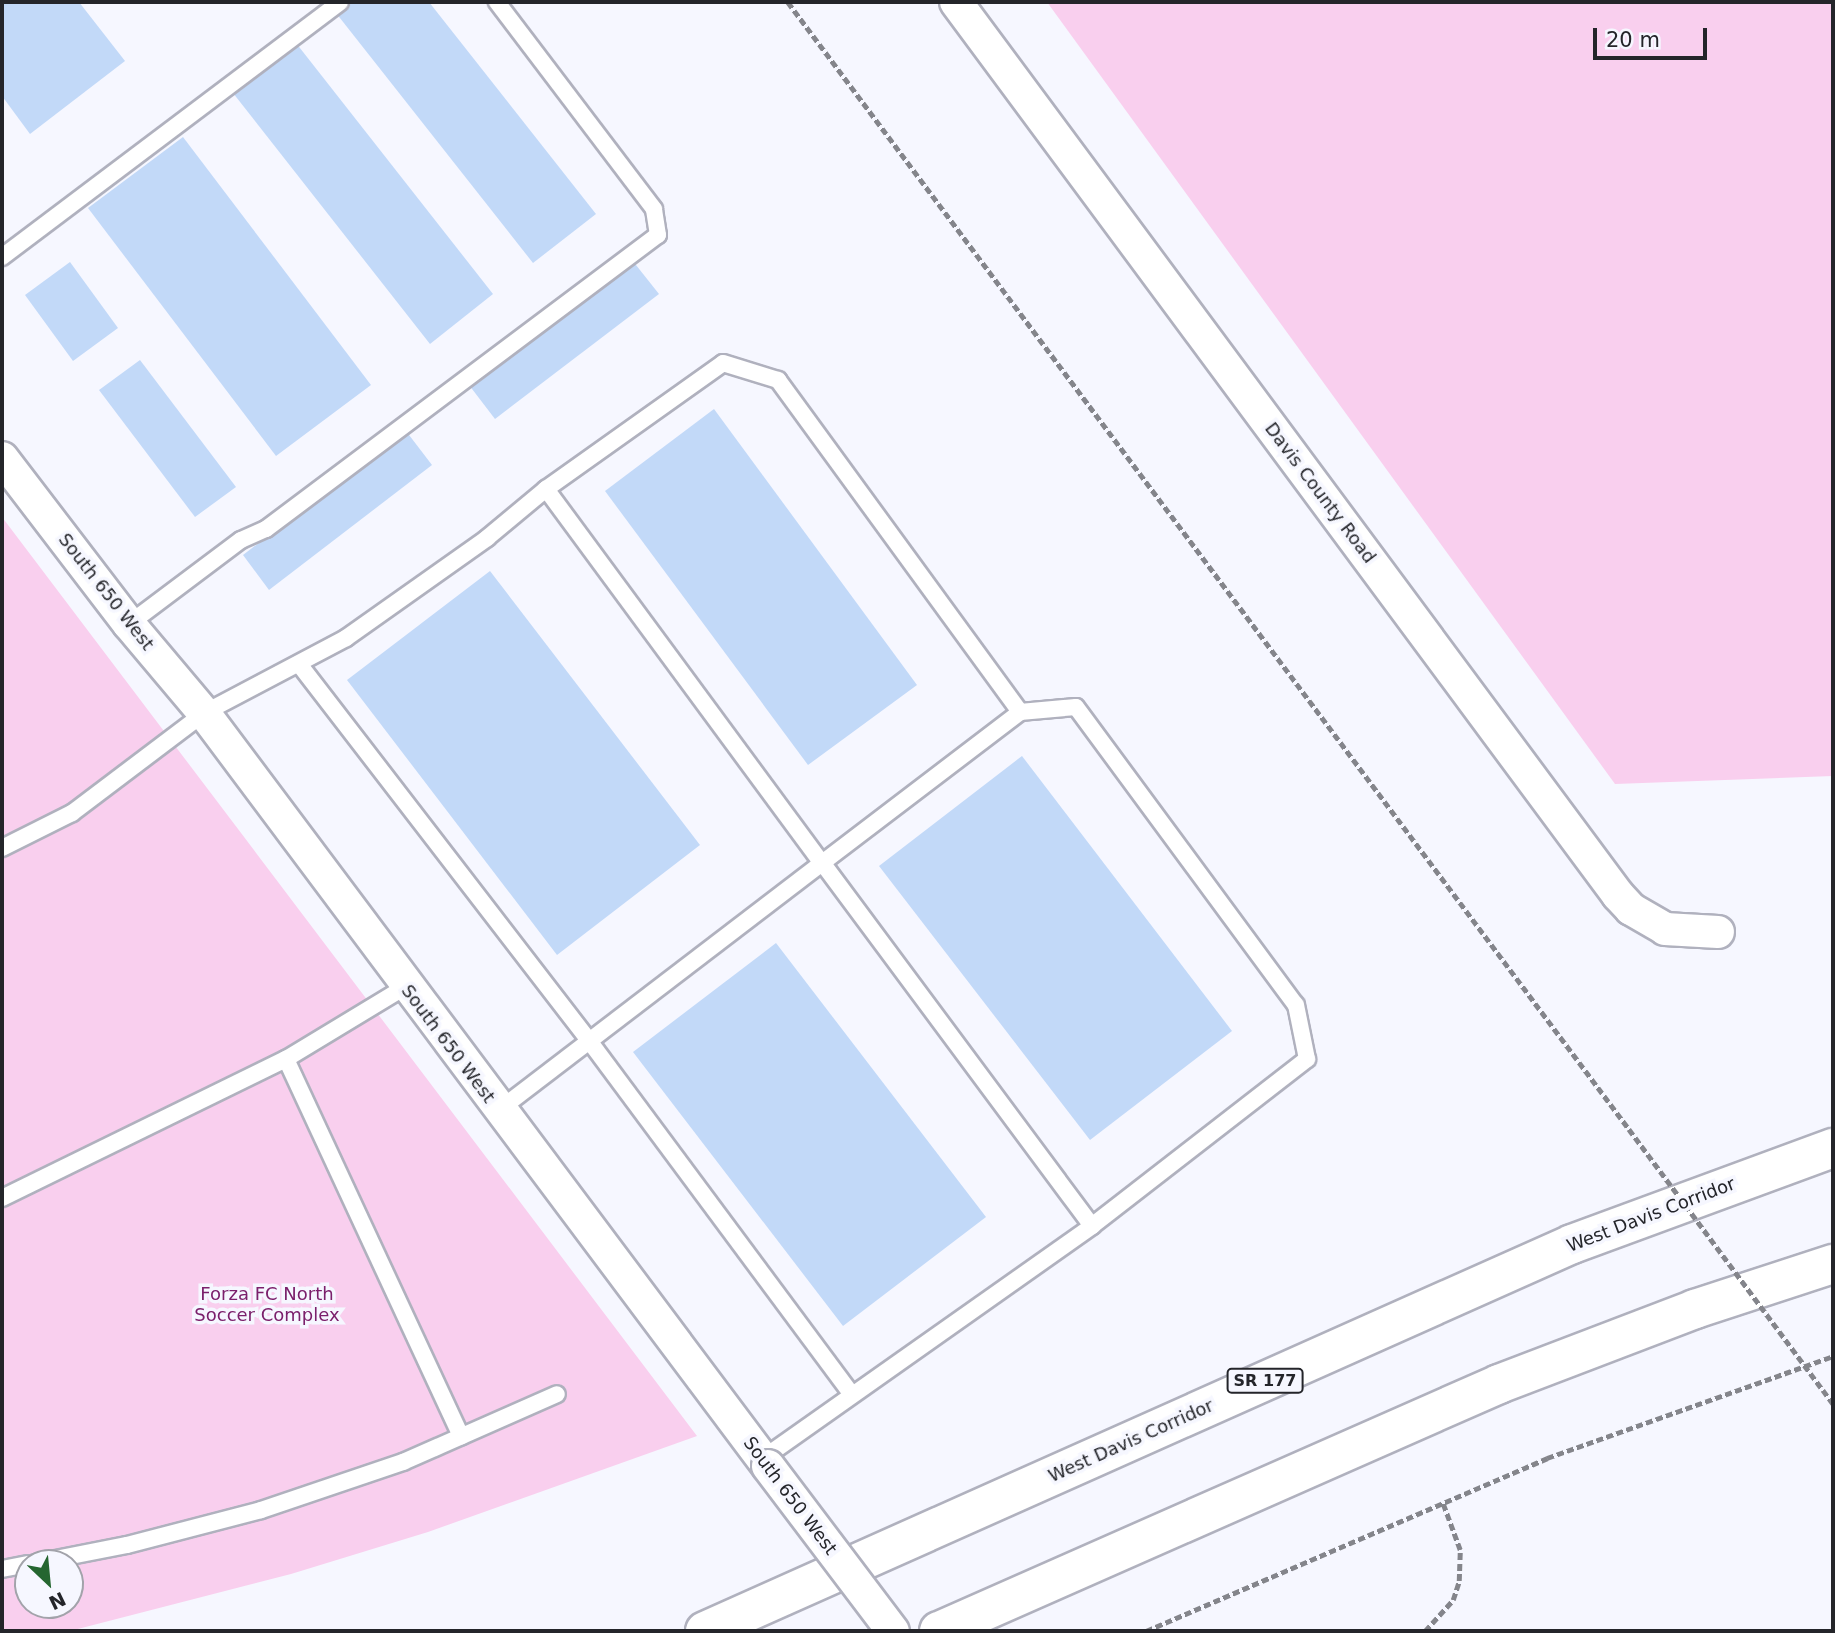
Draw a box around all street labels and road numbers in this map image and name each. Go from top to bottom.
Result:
street label: Davis County Road [1260,418,1380,568]
street label: South 650 West [54,529,158,655]
street label: South 650 West [397,981,499,1107]
street label: West Davis Corridor [1564,1173,1738,1257]
road number: SR 177 [1226,1368,1304,1394]
street label: West Davis Corridor [1045,1395,1217,1487]
street label: South 650 West [739,1433,841,1559]

